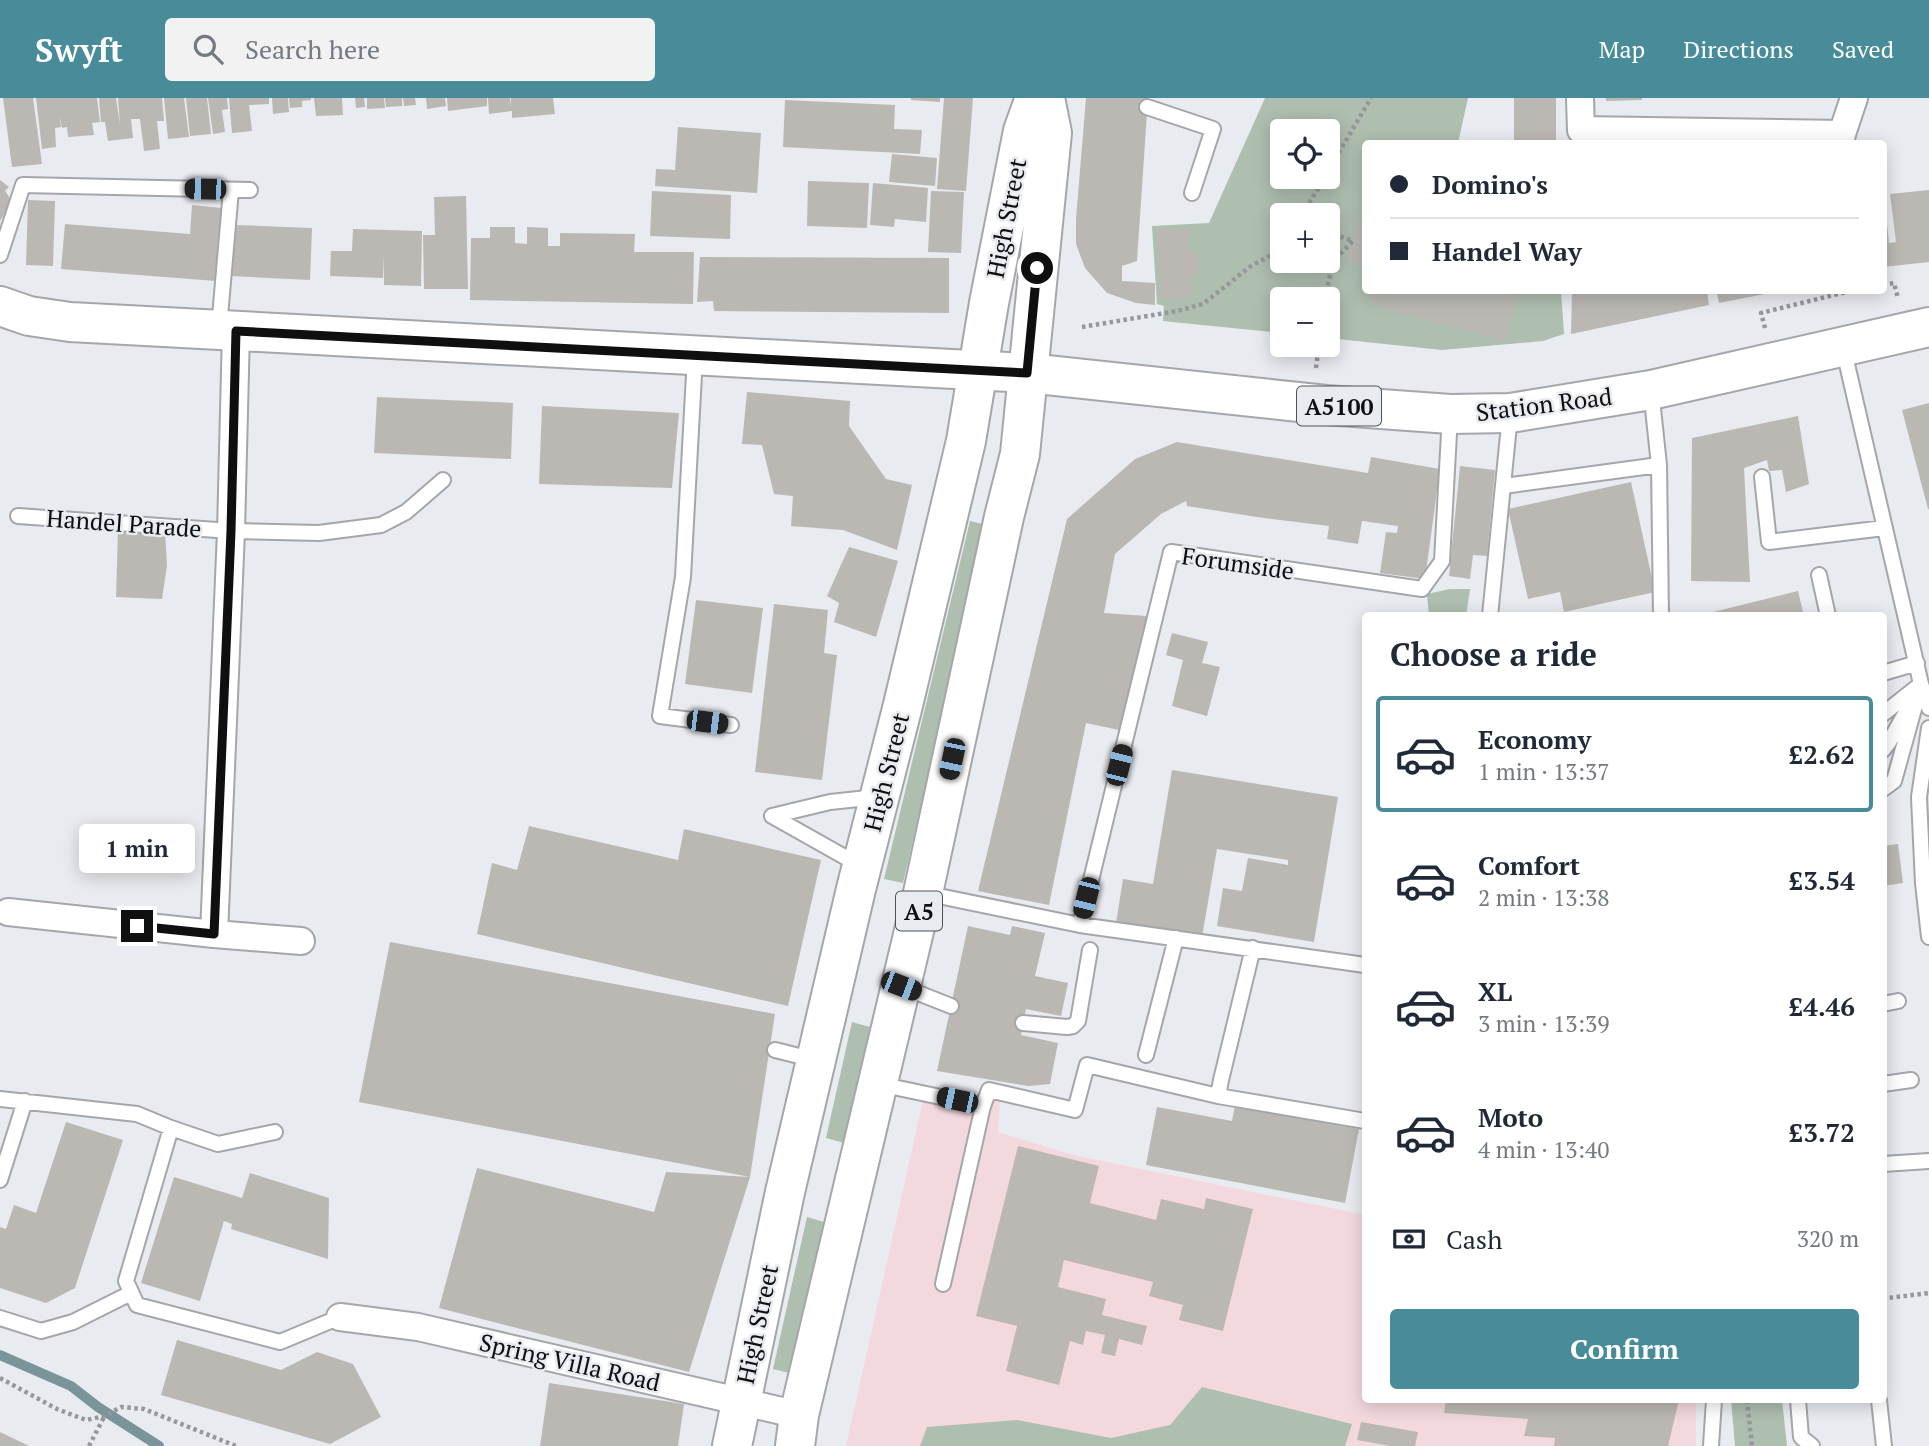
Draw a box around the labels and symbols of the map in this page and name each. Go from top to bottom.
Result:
street label: High Street [979,155,1033,281]
car [184,178,227,200]
route start [1021,252,1053,284]
street label: Station Road [1474,380,1614,428]
road number: A5100 [1297,386,1381,426]
street label: Handel Parade [45,502,203,544]
street label: Forumside [1180,539,1296,587]
car [685,709,730,735]
street label: High Street [856,709,916,835]
car [938,736,967,782]
car [1104,742,1135,788]
callout: 1 min [79,824,195,874]
car [1071,875,1102,921]
road number: A5 [896,891,942,930]
route end [121,910,153,942]
car [878,969,925,1003]
car [935,1085,980,1115]
street label: High Street [729,1261,785,1387]
street label: Spring Villa Road [477,1326,663,1398]

